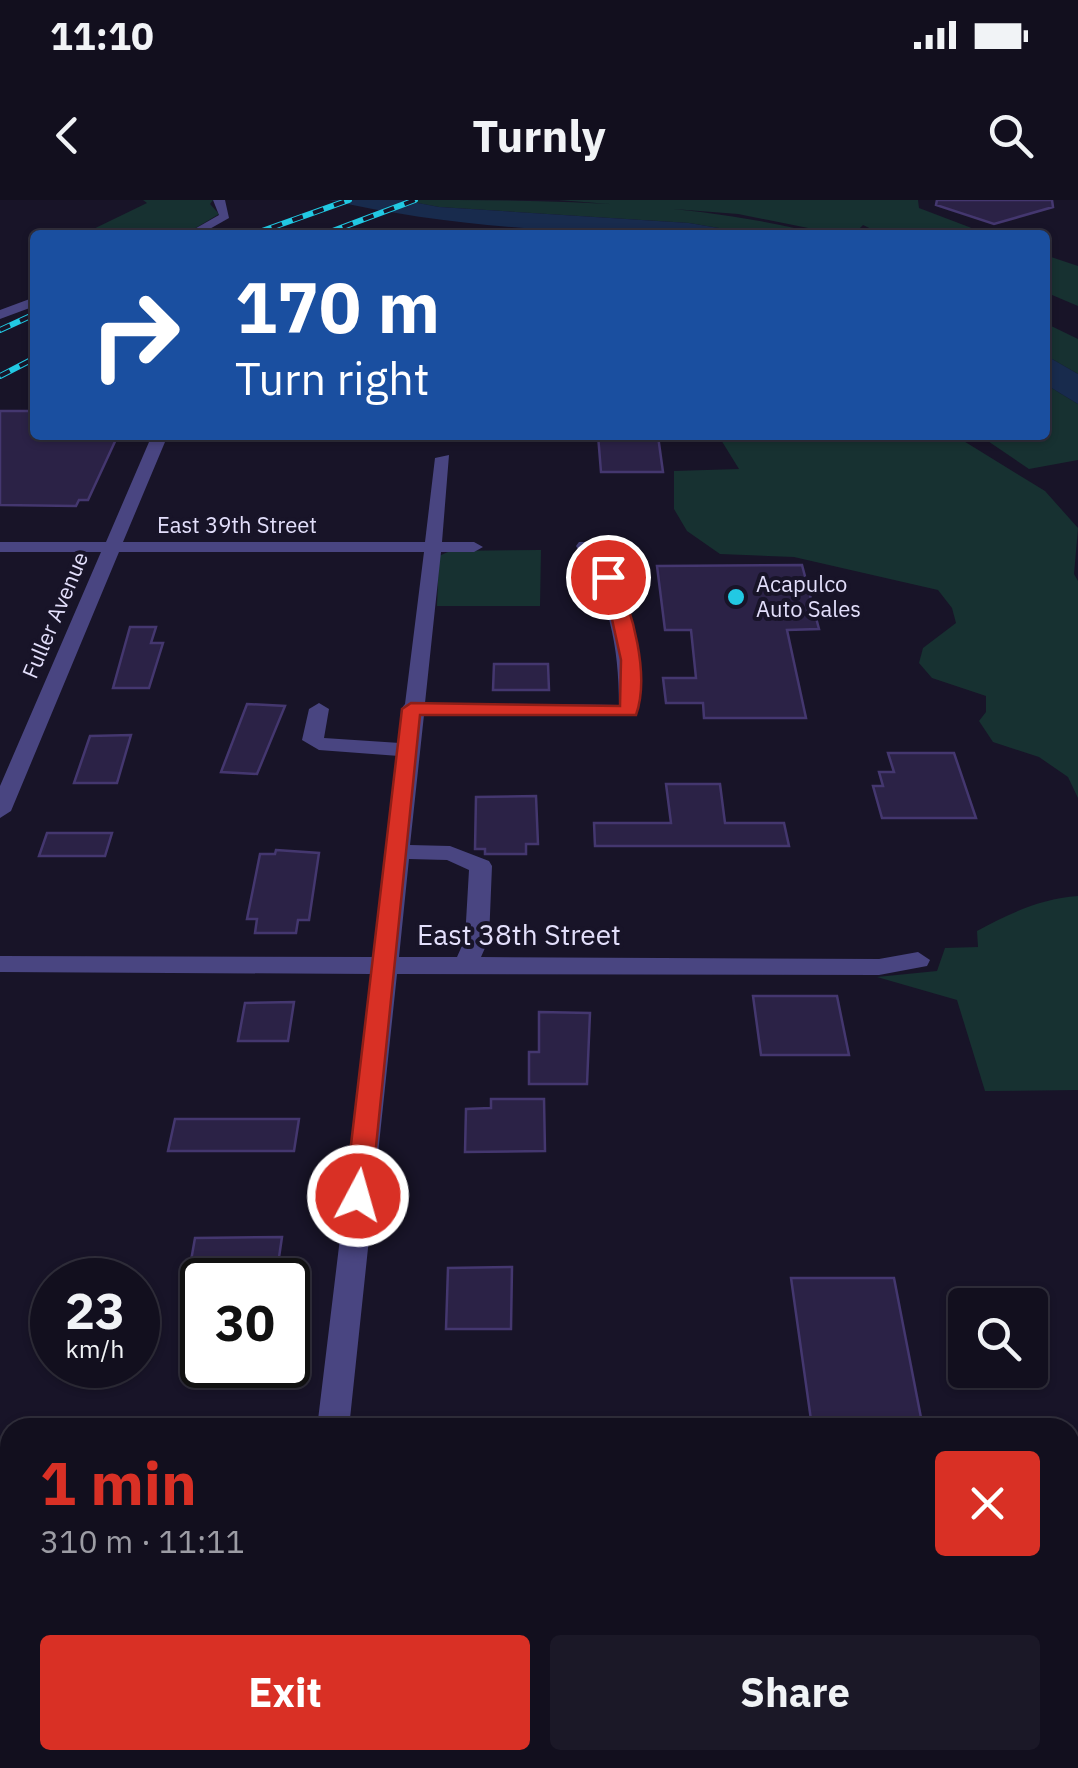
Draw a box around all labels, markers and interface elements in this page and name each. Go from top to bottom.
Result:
text: 11:10 [50,11,154,60]
text: Turnly [472,106,606,164]
icon: back [40,108,95,163]
icon: search [983,108,1038,163]
text: 170 m [235,261,440,352]
icon: right [70,270,200,400]
text: Turn right [235,349,430,407]
street label: East 39th Street [157,510,317,539]
pin [566,535,651,620]
street label: Fuller Avenue [15,547,94,683]
icon: arrive [581,550,636,605]
place label: Acapulco Auto Sales [756,569,861,623]
marker: Acapulco Auto Sales [725,586,747,608]
street label: East 38th Street [417,916,621,953]
position arrow [306,1144,410,1248]
speed limit sign: 30 [180,1258,310,1388]
text: 23 [65,1278,125,1343]
map controls [948,1288,1048,1388]
button: search [948,1288,1048,1388]
text: km/h [66,1332,124,1365]
text: 1 min [40,1443,197,1522]
button: close [935,1451,1040,1556]
text: 310 m · 11:11 [40,1520,245,1562]
button: Exit [40,1635,530,1750]
button: Share [550,1635,1040,1750]

